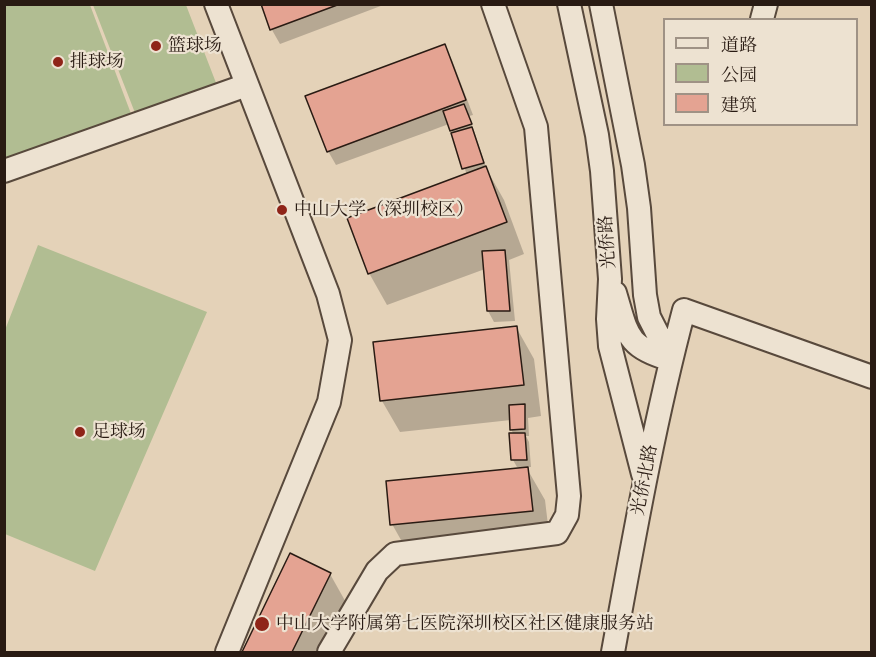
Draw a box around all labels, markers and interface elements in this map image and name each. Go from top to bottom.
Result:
legend [663,18,858,126]
place label: 篮球场 [168,35,222,57]
text: 道路 [721,37,757,55]
marker: 篮球场 [149,39,163,53]
place label: 排球场 [70,51,124,73]
marker: 排球场 [51,55,65,69]
text: 公园 [721,67,757,85]
text: 建筑 [721,97,757,115]
place label: 中山大学（深圳校区） [294,199,474,221]
marker: 中山大学（深圳校区） [275,203,289,217]
street label: 光侨路 [595,214,621,270]
place label: 足球场 [92,421,146,443]
marker: 足球场 [73,425,87,439]
street label: 光侨北路 [628,443,662,517]
place label: 中山大学附属第七医院深圳校区社区健康服务站 [276,613,654,635]
marker: 中山大学附属第七医院深圳校区社区健康服务站 [253,615,271,633]

